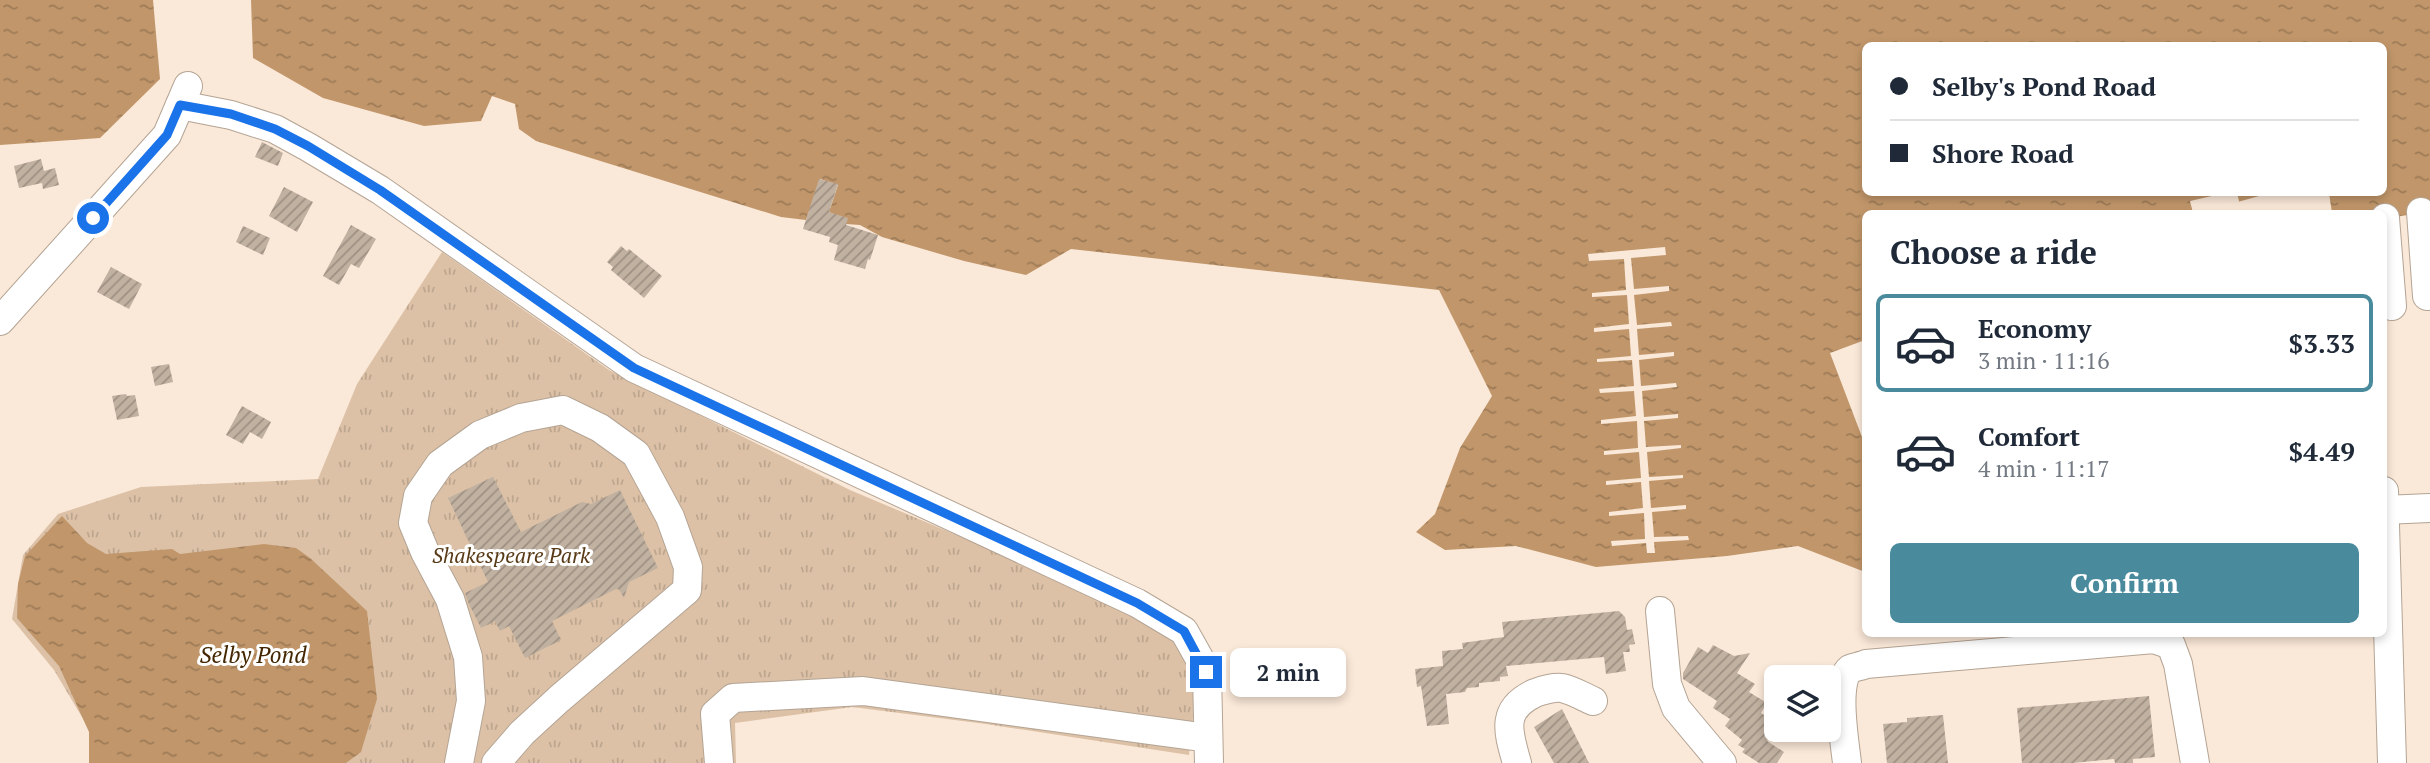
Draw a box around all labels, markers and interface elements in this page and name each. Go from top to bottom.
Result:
text: Selby's Pond Road [1932,69,2156,103]
text: Shore Road [1932,136,2074,170]
route start [77,202,109,234]
text: Choose a ride [1890,231,2097,273]
text: Economy [1978,311,2091,345]
icon: car [1894,312,1957,375]
text: $3.33 [2289,326,2355,360]
text: 3 min · 11:16 [1978,345,2110,376]
text: Comfort [1978,419,2080,453]
icon: car [1894,420,1957,483]
text: $4.49 [2289,434,2355,468]
text: 4 min · 11:17 [1978,453,2110,484]
park label: Shakespeare Park [432,541,591,569]
button: Confirm [1890,543,2359,623]
water label: Selby Pond [200,639,307,670]
callout: 2 min [1230,648,1346,696]
route end [1190,656,1222,688]
text: 2 min [1257,657,1319,688]
map controls [1764,665,1841,742]
button: layers [1764,665,1841,742]

